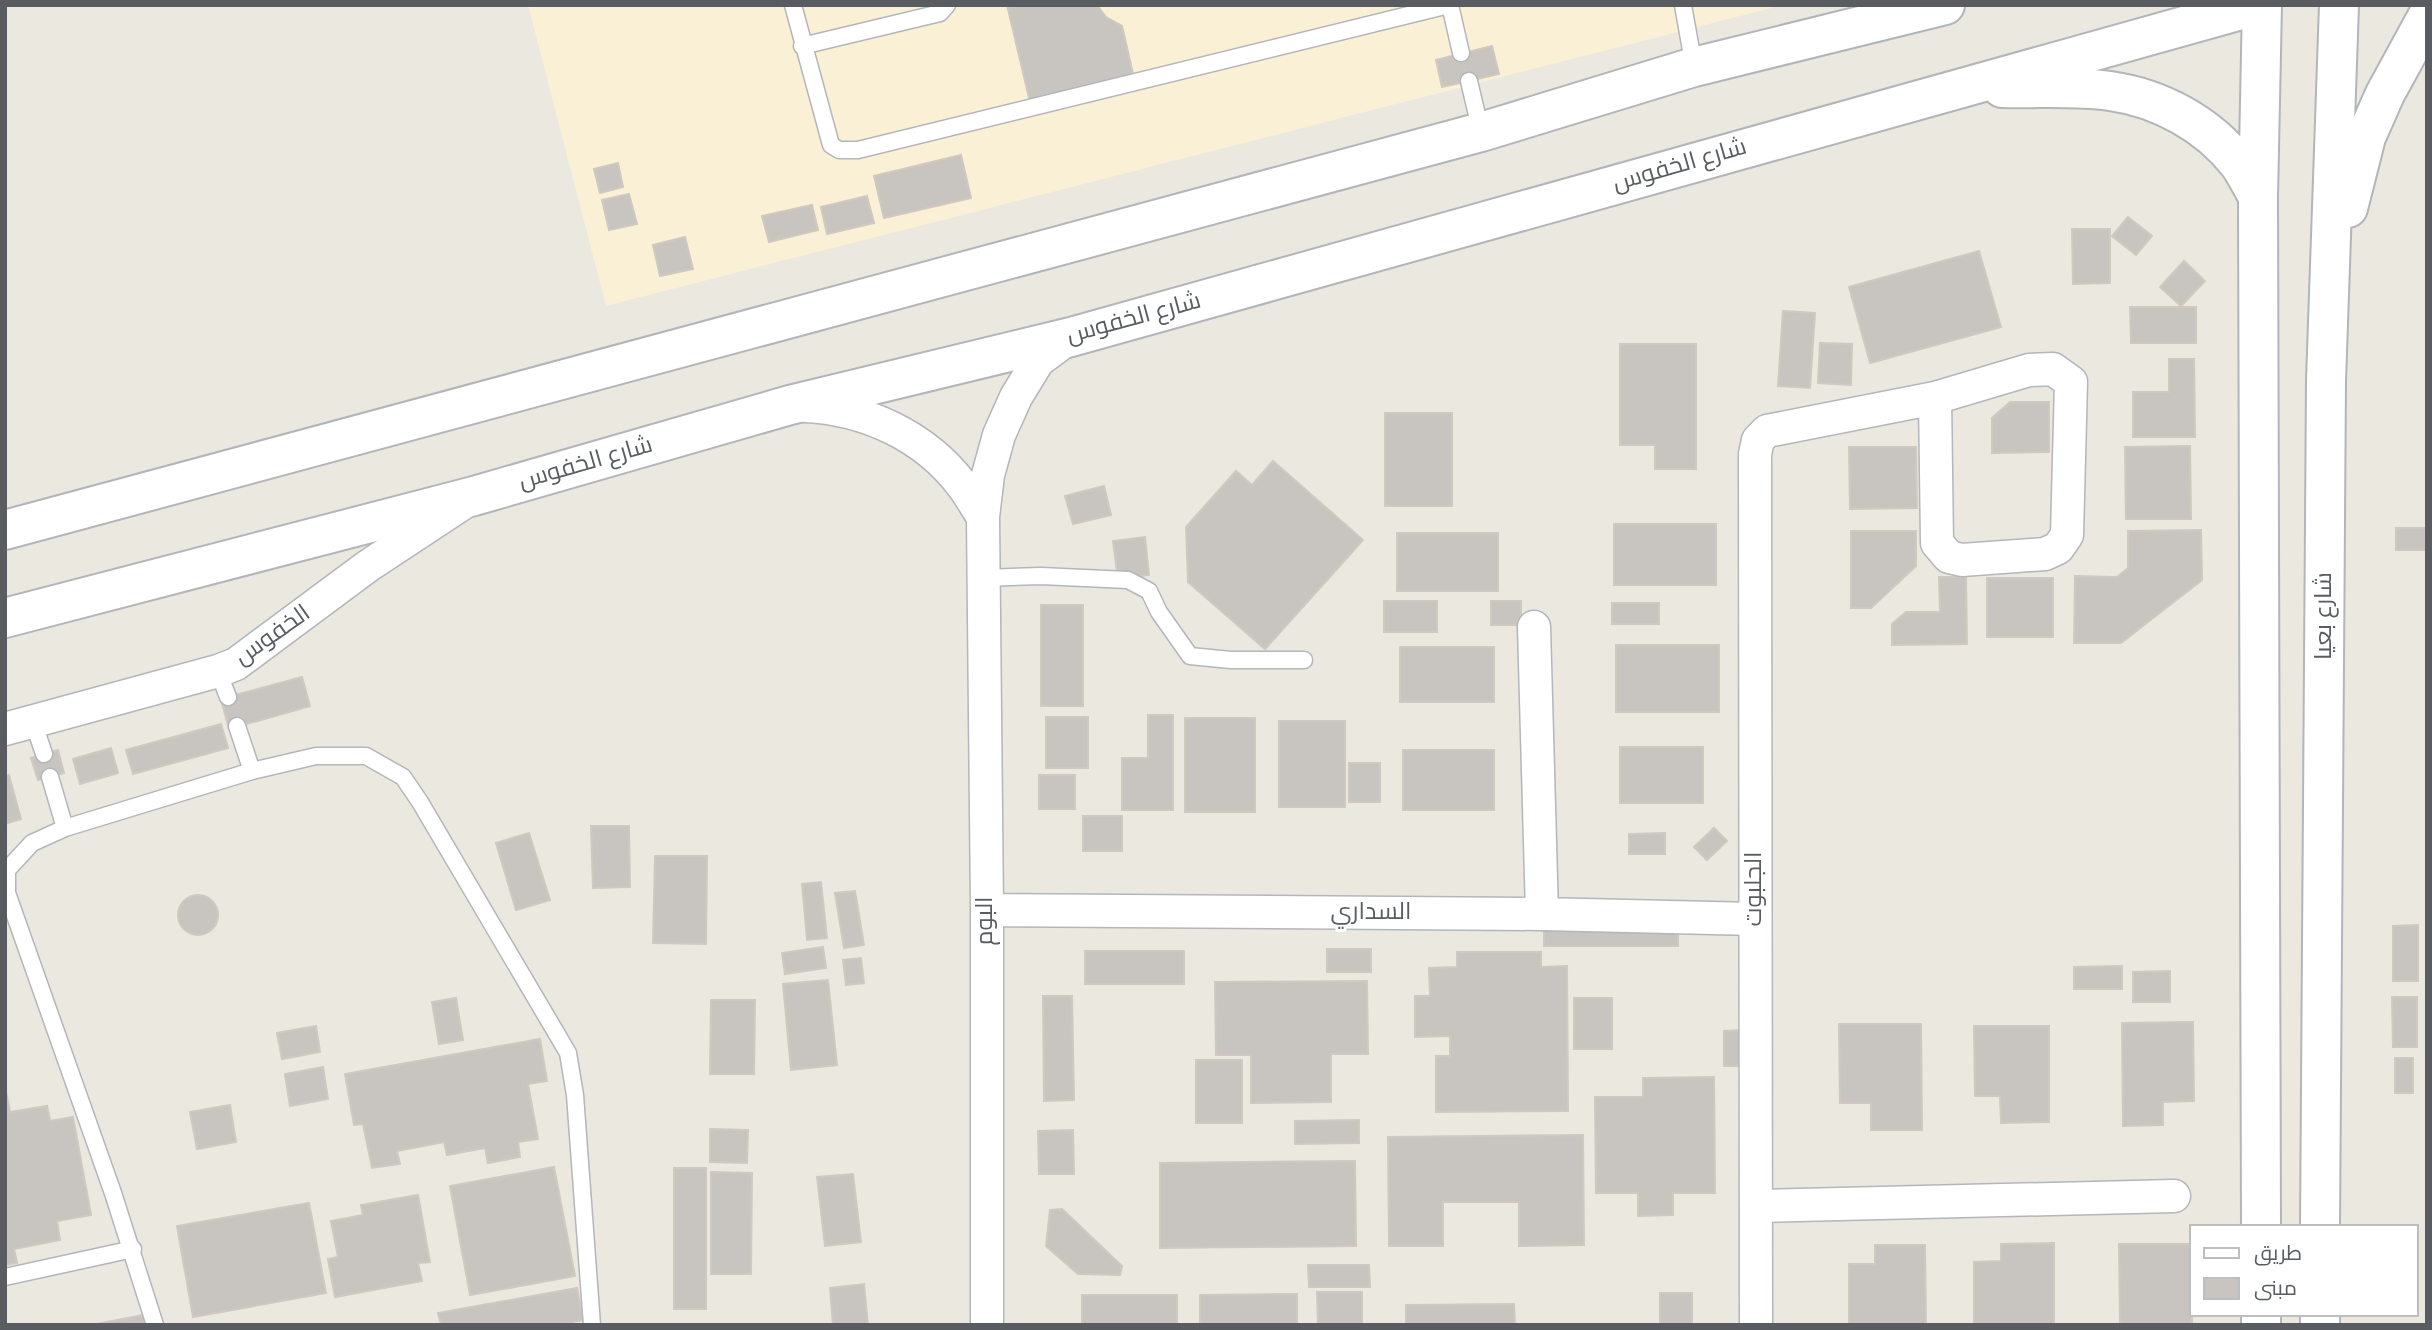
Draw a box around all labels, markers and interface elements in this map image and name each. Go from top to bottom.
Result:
street label: شارع الخفوس [1610,133,1750,199]
street label: شارع الخفوس [1063,287,1205,351]
street label: شارع الخفوس [516,431,656,497]
street label: شارع بعيا [2310,572,2340,660]
street label: الخفوس [229,599,317,673]
street label: الجلبوت [1740,852,1770,926]
street label: البوم [971,896,1001,946]
street label: السداري [1331,898,1411,929]
legend [2190,1225,2418,1316]
text: طريق [2254,1241,2302,1268]
text: مبنى [2254,1276,2297,1303]

